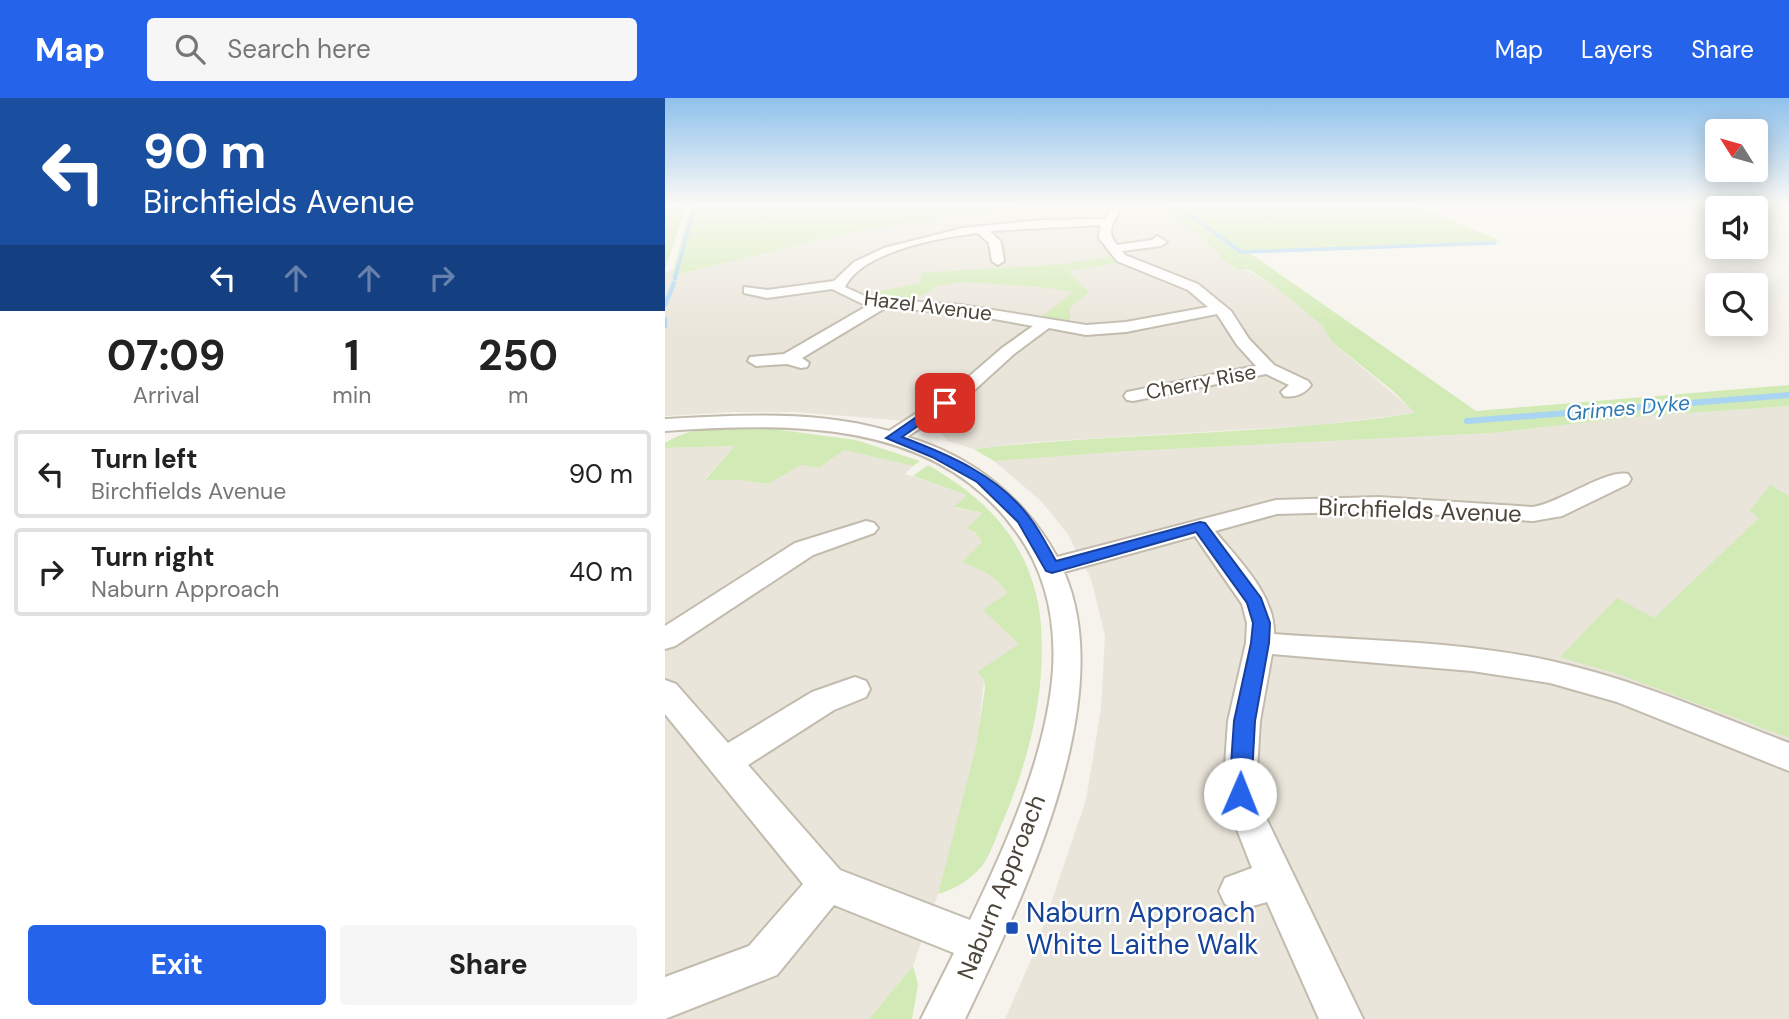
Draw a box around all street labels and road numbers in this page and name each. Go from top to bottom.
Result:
street label: Hazel Avenue [862,284,994,328]
street label: Cherry Rise [1143,358,1259,406]
street label: Birchfields Avenue [1318,491,1522,529]
street label: Naburn Approach [950,790,1052,984]

